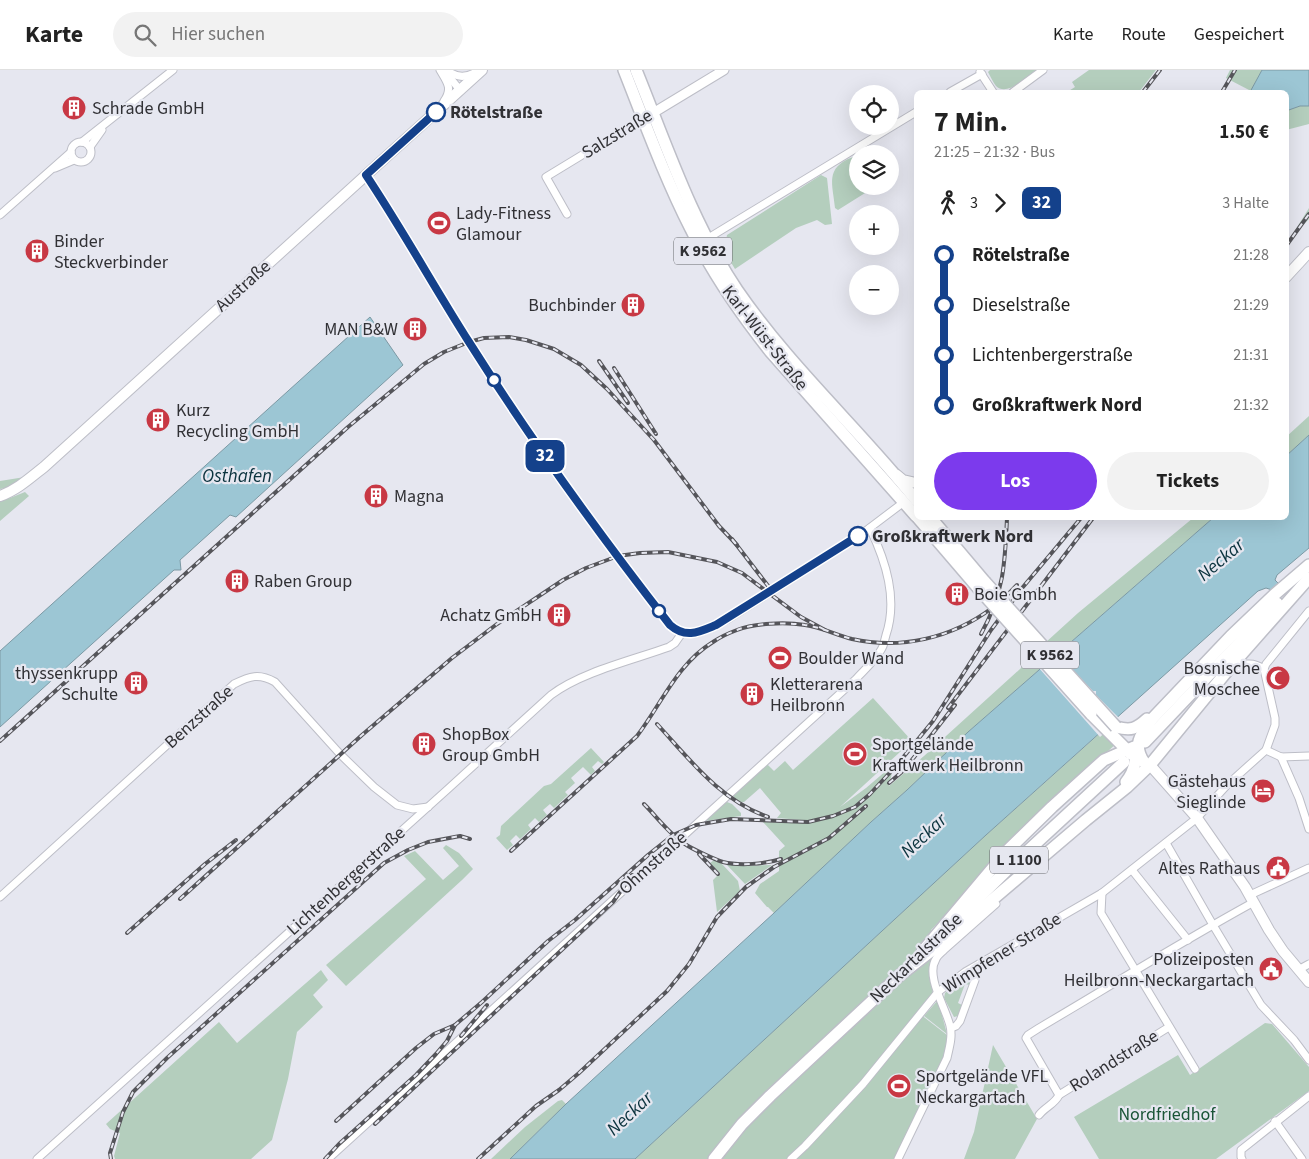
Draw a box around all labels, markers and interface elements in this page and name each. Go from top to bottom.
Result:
search box [113,12,463,57]
text: Karte [25,17,83,52]
icon: search [131,21,159,49]
text: Hier suchen [171,21,265,48]
text: Karte [1053,22,1093,47]
text: Route [1121,22,1166,47]
text: Gespeichert [1194,22,1284,47]
map controls [849,85,899,315]
button: locate [849,85,899,135]
building icon: Schrade GmbH [61,95,87,121]
place label: Schrade GmbH [92,96,205,121]
place label: Rötelstraße [450,100,543,125]
marker: Rötelstraße [426,102,446,122]
text: 7 Min. [934,102,1008,142]
street label: Salzstraße [577,103,657,165]
text: 1.50 € [1219,119,1269,146]
text: 21:25 – 21:32 · Bus [934,141,1055,163]
button: layers [849,145,899,195]
icon: walk [934,189,962,217]
icon: forward [986,189,1014,217]
text: 32 [1032,190,1051,215]
text: 3 [970,192,978,214]
text: 3 Halte [1222,192,1269,214]
place label: Lady-Fitness Glamour [456,201,551,247]
button: + [849,205,899,255]
sports icon: Lady-Fitness Glamour [426,210,452,236]
place label: Binder Steckverbinder [54,229,169,275]
building icon: Binder Steckverbinder [24,238,50,264]
road number: K 9562 [674,238,732,265]
text: Rötelstraße [972,242,1070,269]
text: 21:28 [1233,244,1269,266]
street label: Austraße [210,254,276,318]
button: − [849,265,899,315]
street label: Karl-Wüst-Straße [716,280,814,396]
building icon: Buchbinder [620,292,646,318]
text: Dieselstraße [972,292,1070,319]
place label: Buchbinder [528,293,617,318]
text: 21:29 [1233,294,1269,316]
building icon: MAN B&W [402,316,428,342]
place label: MAN B&W [324,317,398,342]
text: Lichtenbergerstraße [972,342,1133,369]
text: 21:31 [1233,344,1269,366]
unlabelled marker [487,373,501,387]
text: Großkraftwerk Nord [972,392,1142,419]
text: 21:32 [1233,394,1269,416]
place label: Kurz Recycling GmbH [176,398,299,444]
building icon: Kurz Recycling GmbH [145,407,171,433]
line badge: 32 [522,440,568,472]
text: 32 [535,443,555,468]
button: Los [934,452,1097,510]
button: Tickets [1107,452,1269,510]
water label: Osthafen [202,463,272,490]
building icon: Magna [363,483,389,509]
place label: Magna [394,484,444,509]
place label: Großkraftwerk Nord [872,524,1033,549]
marker: Großkraftwerk Nord [848,526,868,546]
water label: Neckar [1191,531,1252,588]
building icon: Raben Group [224,568,250,594]
place label: Raben Group [254,569,352,594]
building icon: Boie Gmbh [944,581,970,607]
place label: Boie Gmbh [974,582,1057,607]
building icon: Achatz GmbH [546,602,572,628]
place label: Achatz GmbH [440,603,542,628]
unlabelled marker [652,604,666,618]
road number: K 9562 [1021,642,1079,668]
sports icon: Boulder Wand [767,645,793,671]
place label: Boulder Wand [798,646,904,671]
place label: Bosnische Moschee [1183,656,1260,702]
place label: thyssenkrupp Schulte [15,661,118,707]
mosque icon: Bosnische Moschee [1265,665,1291,691]
building icon: thyssenkrupp Schulte [123,670,149,696]
place label: Kletterarena Heilbronn [770,672,863,718]
street label: Benzstraße [159,679,239,755]
building icon: Kletterarena Heilbronn [739,681,765,707]
place label: ShopBox Group GmbH [442,722,540,768]
building icon: ShopBox Group GmbH [411,731,437,757]
place label: Sportgelände Kraftwerk Heilbronn [872,732,1024,778]
sports icon: Sportgelände Kraftwerk Heilbronn [842,741,868,767]
place label: Gästehaus Sieglinde [1168,769,1246,815]
hotel icon: Gästehaus Sieglinde [1250,778,1276,804]
water label: Neckar [895,807,954,864]
street label: Lichtenbergerstraße [281,821,411,941]
street label: Ohmstraße [613,826,693,900]
road number: L 1100 [990,846,1048,874]
public building icon: Altes Rathaus [1265,855,1291,881]
place label: Altes Rathaus [1158,856,1260,881]
street label: Wimpfener Straße [938,906,1066,1000]
street label: Neckartalstraße [864,907,968,1009]
place label: Polizeiposten Heilbronn-Neckargartach [1064,947,1254,993]
public building icon: Polizeiposten Heilbronn-Neckargartach [1258,956,1284,982]
street label: Rolandstraße [1065,1024,1163,1098]
place label: Sportgelände VFL Neckargartach [916,1064,1048,1110]
sports icon: Sportgelände VFL Neckargartach [886,1073,912,1099]
water label: Neckar [601,1085,660,1142]
park label: Nordfriedhof [1118,1102,1216,1127]

